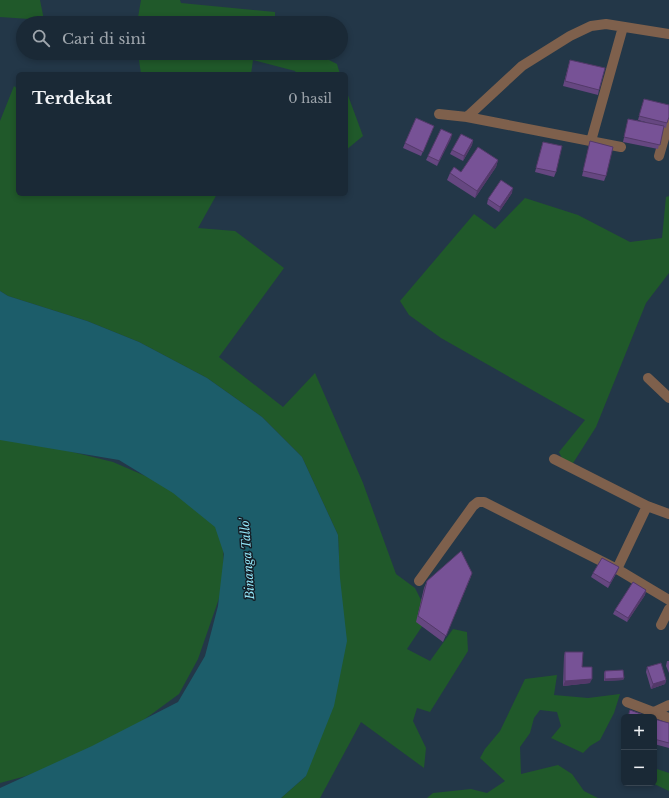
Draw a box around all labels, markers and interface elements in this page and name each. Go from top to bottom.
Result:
search box [16,16,348,60]
icon: search [30,27,52,49]
text: Cari di sini [62,29,146,48]
text: Terdekat [32,88,112,109]
text: 0 hasil [288,90,332,107]
water label: Binanga Tallo' [237,516,257,601]
map controls [621,714,657,786]
button: + [621,714,657,750]
button: − [621,750,657,786]

